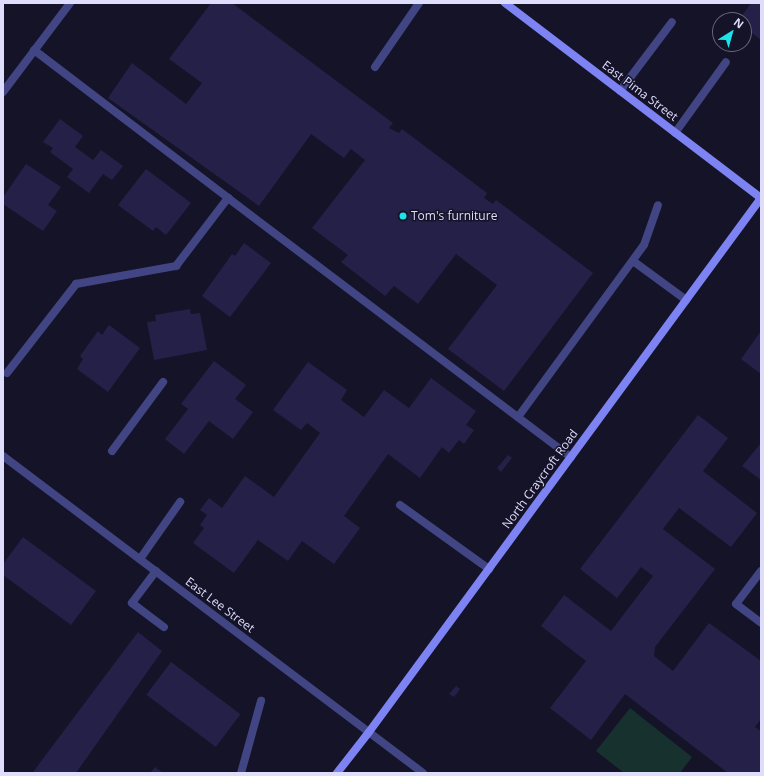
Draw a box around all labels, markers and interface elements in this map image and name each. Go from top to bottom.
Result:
north arrow [712,12,752,52]
text: N [731,14,747,31]
street label: East Pima Street [599,58,681,124]
place label: Tom's furniture [411,209,497,223]
marker: Tom's furniture [398,211,408,221]
street label: North Craycroft Road [499,427,581,531]
street label: East Lee Street [183,574,257,636]

